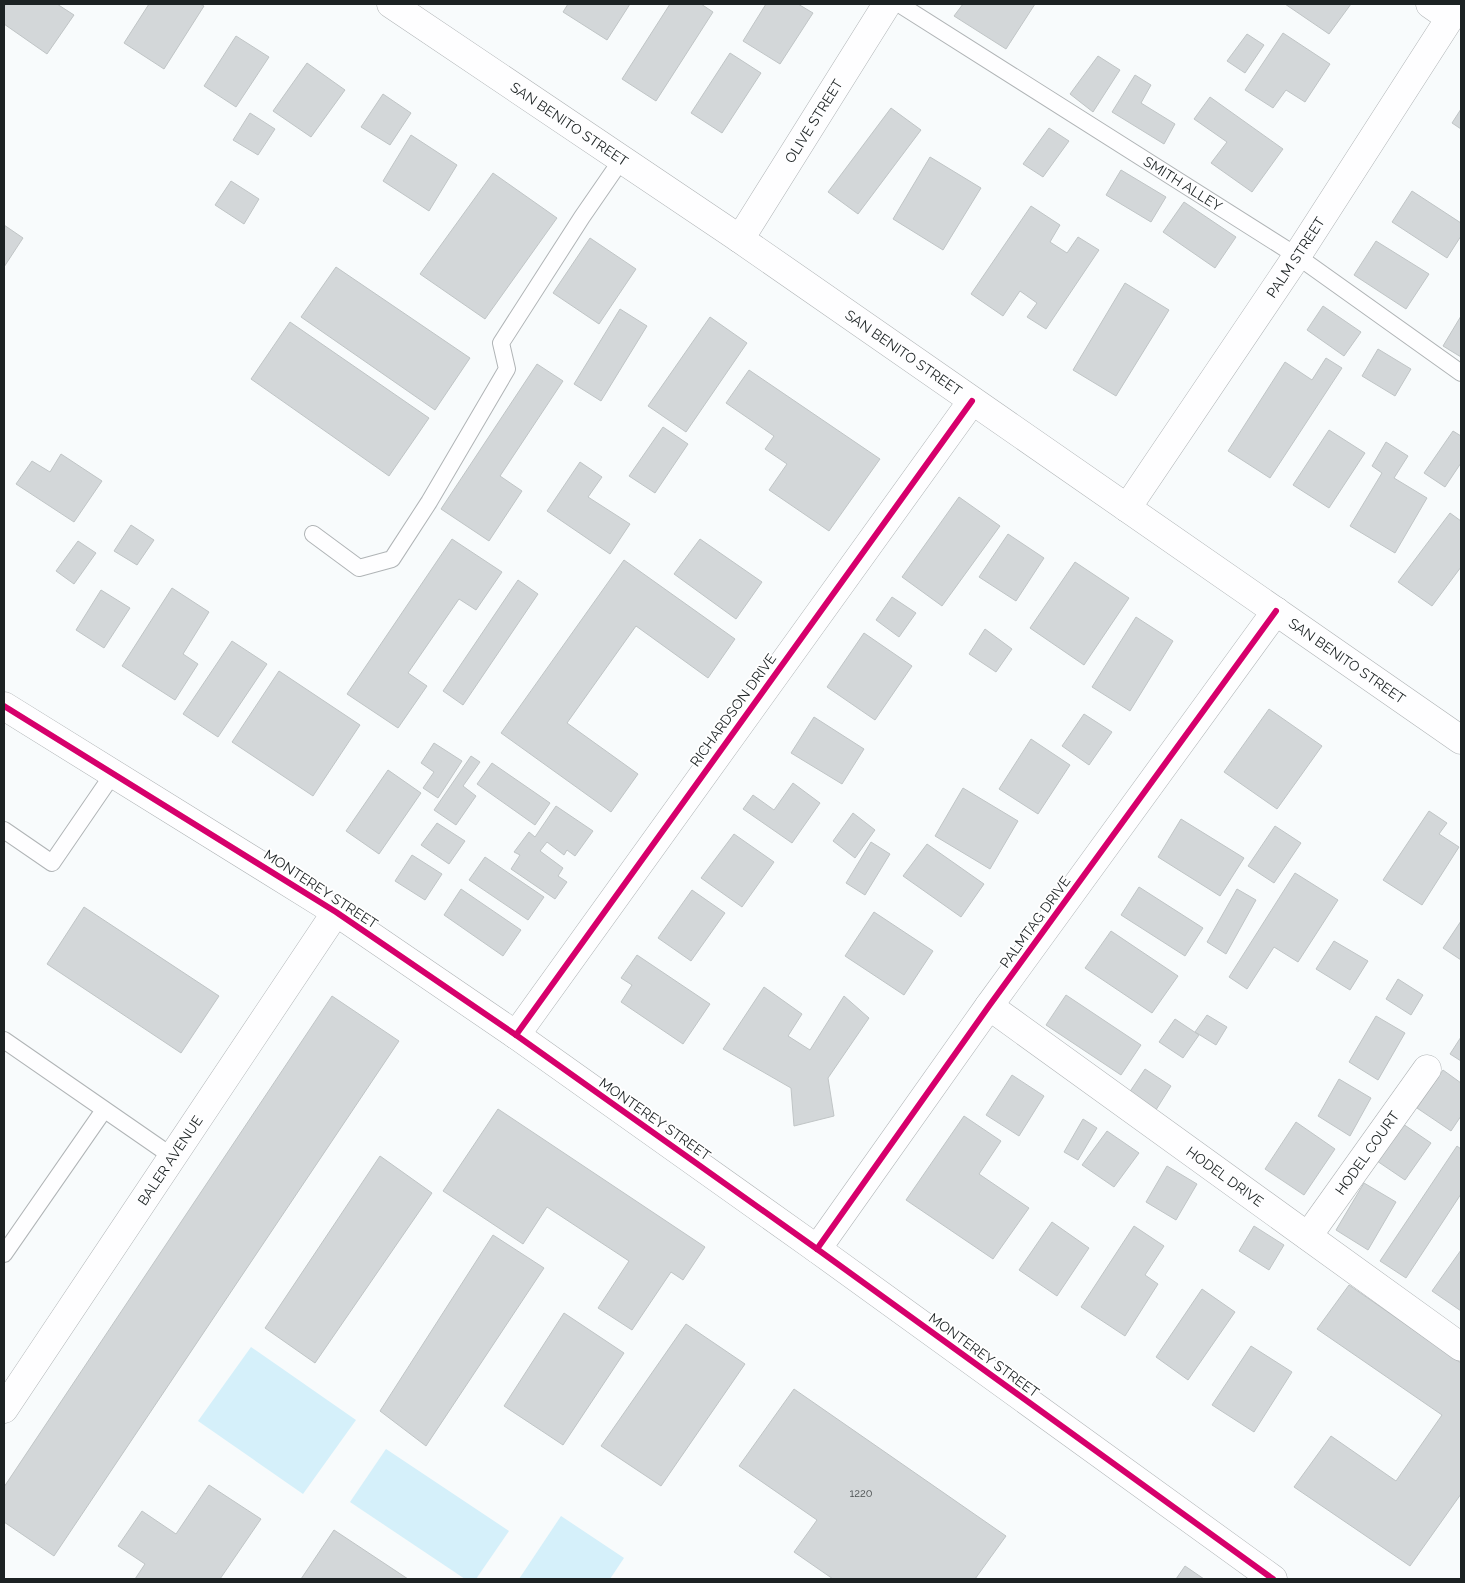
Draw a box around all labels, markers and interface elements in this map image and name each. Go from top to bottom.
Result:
street label: OLIVE STREET [782,76,846,166]
street label: SAN BENITO STREET [507,79,632,170]
street label: SMITH ALLEY [1141,153,1225,215]
street label: PALM STREET [1263,214,1328,301]
street label: SAN BENITO STREET [842,307,965,399]
street label: SAN BENITO STREET [1286,615,1409,707]
street label: RICHARDSON DRIVE [687,651,779,769]
street label: MONTEREY STREET [261,846,381,932]
street label: PALMTAG DRIVE [997,873,1073,971]
street label: MONTEREY STREET [596,1075,714,1164]
street label: HODEL COURT [1332,1108,1403,1198]
street label: BALER AVENUE [134,1113,206,1208]
street label: HODEL DRIVE [1183,1143,1267,1210]
street label: MONTEREY STREET [926,1310,1043,1401]
house number: 1220 [850,1487,873,1500]

